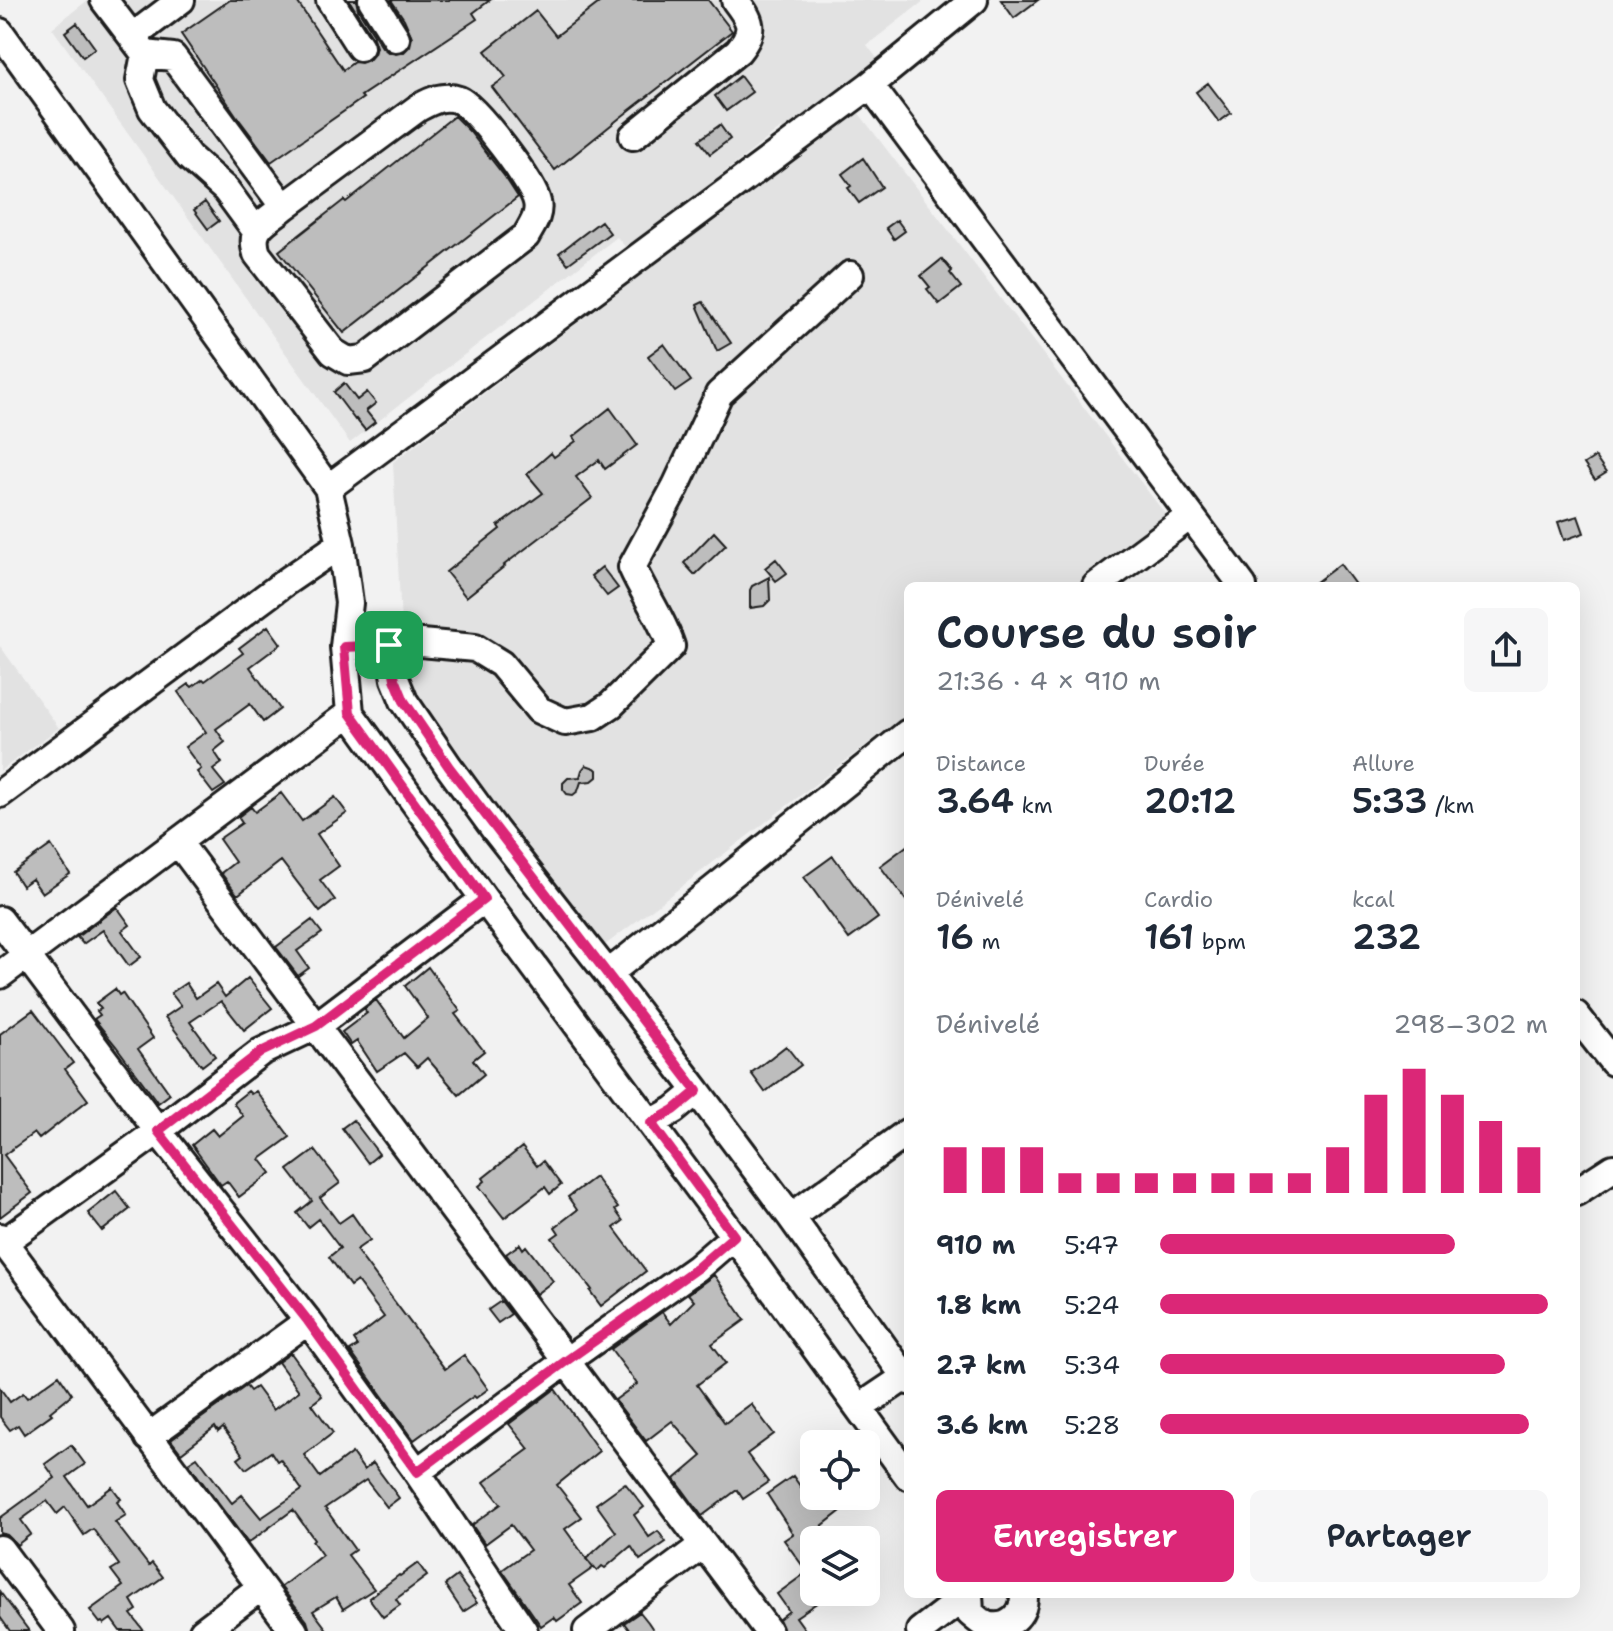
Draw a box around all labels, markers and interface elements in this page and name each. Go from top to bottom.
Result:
text: Course du soir [936,603,1257,662]
button: share [1464,608,1548,692]
pin [355,611,423,679]
icon: arrive [367,623,411,667]
text: 21:36 · 4 × 910 m [936,663,1161,698]
text: Distance [936,749,1026,778]
text: Durée [1144,749,1205,778]
text: Allure [1352,749,1415,778]
text: 3.64 [936,778,1014,824]
text: 20:12 [1144,778,1236,824]
text: 5:33 [1352,778,1428,824]
text: km [1014,791,1053,820]
text: /km [1428,791,1474,820]
text: Dénivelé [936,885,1024,914]
text: Cardio [1144,885,1213,914]
text: kcal [1352,885,1395,914]
text: 16 [936,914,974,960]
text: 161 [1144,914,1194,960]
text: 232 [1352,914,1421,960]
text: m [974,927,1000,956]
text: bpm [1194,927,1246,956]
text: Dénivelé [936,1006,1041,1041]
text: 298–302 m [1393,1006,1548,1041]
text: 910 m [936,1227,1015,1262]
text: 5:47 [1064,1227,1119,1262]
text: 1.8 km [936,1287,1021,1322]
text: 5:24 [1064,1287,1119,1322]
text: 2.7 km [936,1347,1026,1382]
text: 5:34 [1064,1347,1120,1382]
text: 3.6 km [936,1407,1028,1442]
text: 5:28 [1064,1407,1120,1442]
map controls [800,1430,880,1606]
button: locate [800,1430,880,1510]
button: Enregistrer [936,1490,1234,1582]
button: Partager [1250,1490,1548,1582]
button: layers [800,1526,880,1606]

